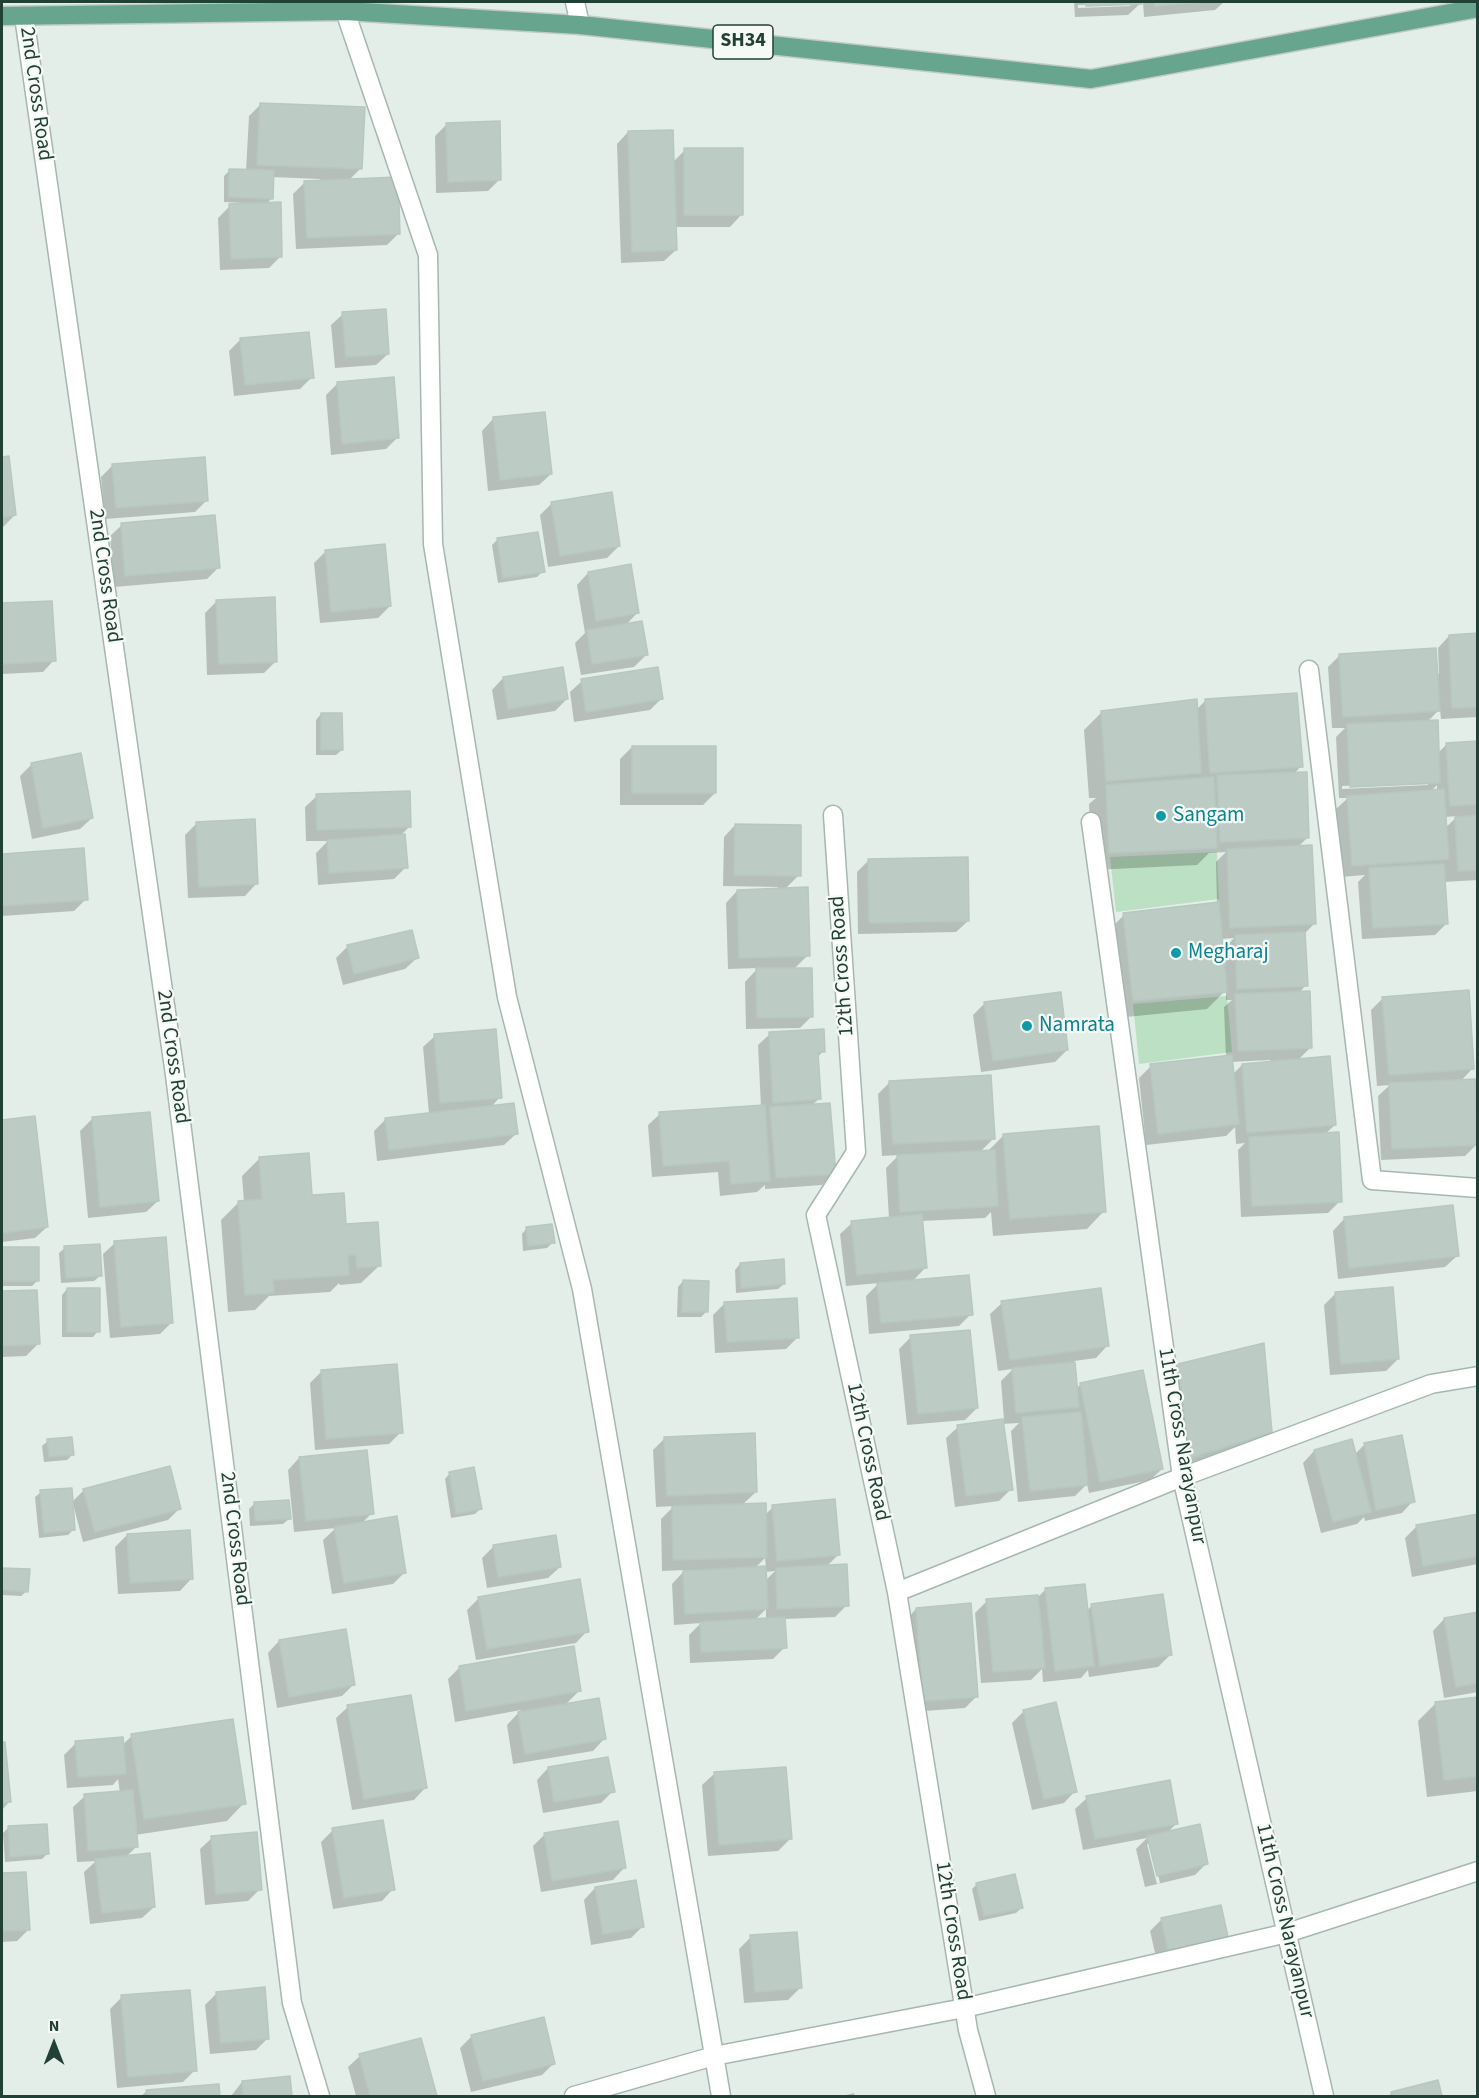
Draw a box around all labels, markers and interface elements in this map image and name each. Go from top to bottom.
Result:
street label: 2nd Cross Road [13,25,57,163]
road number: SH34 [713,25,773,59]
street label: 2nd Cross Road [82,507,126,645]
place label: Sangam [1173,803,1245,829]
marker: Sangam [1154,809,1168,823]
street label: 12th Cross Road [826,895,860,1037]
place label: Megharaj [1188,940,1269,966]
marker: Megharaj [1169,946,1183,960]
street label: 2nd Cross Road [150,988,194,1126]
place label: Namrata [1039,1013,1115,1039]
marker: Namrata [1020,1019,1034,1033]
street label: 11th Cross Narayanpur [1151,1346,1211,1546]
street label: 12th Cross Road [840,1380,894,1524]
street label: 2nd Cross Road [213,1470,255,1608]
street label: 11th Cross Narayanpur [1249,1821,1319,2021]
street label: 12th Cross Road [929,1859,975,2003]
north arrow [24,2014,84,2074]
text: N [49,2015,59,2037]

